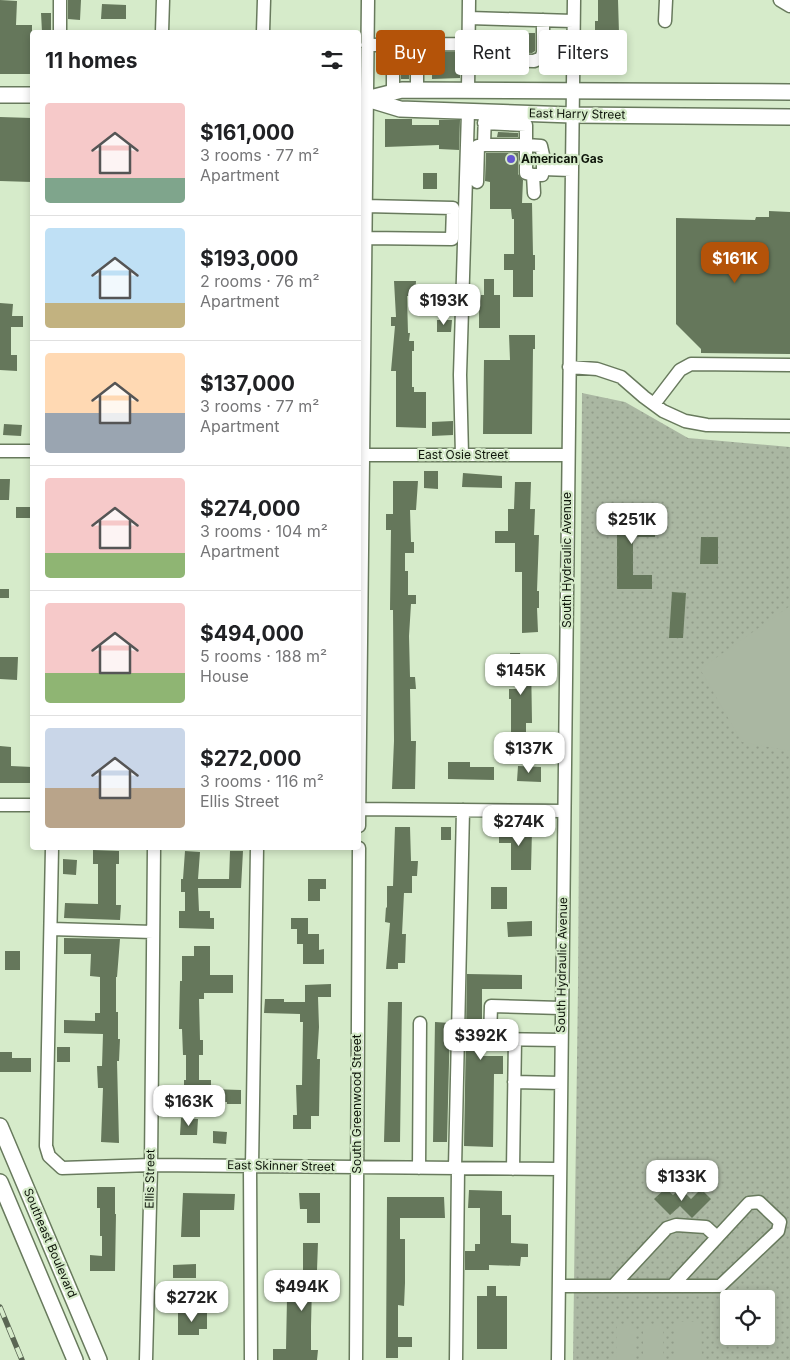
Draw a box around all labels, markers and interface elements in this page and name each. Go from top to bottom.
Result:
chip: Buy [376,30,445,75]
chip: Rent [455,30,529,75]
chip: Filters [539,30,627,75]
icon: filters [318,46,346,74]
text: 11 homes [45,48,137,73]
street label: East Harry Street [529,105,626,122]
text: $161,000 [200,120,294,145]
icon: home [85,123,145,183]
text: 3 rooms · 77 m² [200,145,319,165]
place label: American Gas [521,151,604,166]
marker: American Gas [505,153,517,165]
text: Apartment [200,165,280,185]
pin: $161K [700,242,770,284]
text: $193,000 [200,246,298,271]
icon: home [85,248,145,308]
text: $161K [712,248,758,268]
text: 2 rooms · 76 m² [200,271,320,291]
pin: $193K [409,284,479,326]
text: $193K [419,290,469,310]
text: Apartment [200,291,280,311]
text: $137,000 [200,371,295,396]
icon: home [85,373,145,433]
text: 3 rooms · 77 m² [200,396,319,416]
text: Apartment [200,416,280,436]
street label: East Osie Street [418,447,508,462]
street label: South Hydraulic Avenue [559,492,574,628]
text: $274,000 [200,496,300,521]
icon: home [85,498,145,558]
pin: $251K [597,502,667,545]
text: $251K [607,509,657,529]
text: 3 rooms · 104 m² [200,521,328,541]
text: Apartment [200,541,280,561]
text: $494,000 [200,621,304,646]
icon: home [85,623,145,683]
text: 5 rooms · 188 m² [200,646,327,666]
pin: $145K [486,654,556,696]
text: $145K [496,660,546,680]
text: House [200,666,249,686]
pin: $137K [494,732,564,774]
text: $137K [505,738,553,758]
text: $272,000 [200,746,301,771]
icon: home [85,748,145,808]
text: 3 rooms · 116 m² [200,771,324,791]
text: Ellis Street [200,791,279,811]
pin: $274K [484,804,554,847]
text: $274K [493,811,545,831]
street label: South Hydraulic Avenue [553,897,570,1033]
pin: $392K [446,1018,516,1061]
text: $392K [455,1025,507,1045]
street label: South Greenwood Street [349,1034,364,1174]
pin: $163K [154,1084,224,1127]
text: $163K [164,1091,214,1111]
street label: Ellis Street [141,1149,158,1209]
street label: East Skinner Street [227,1157,335,1174]
pin: $133K [647,1160,717,1202]
text: $133K [657,1166,707,1186]
street label: Southeast Boulevard [21,1186,80,1300]
pin: $494K [267,1270,337,1312]
text: $494K [275,1276,329,1296]
pin: $272K [157,1280,227,1323]
text: $272K [166,1287,218,1307]
map controls [720,1290,775,1345]
button: locate [720,1290,775,1345]

